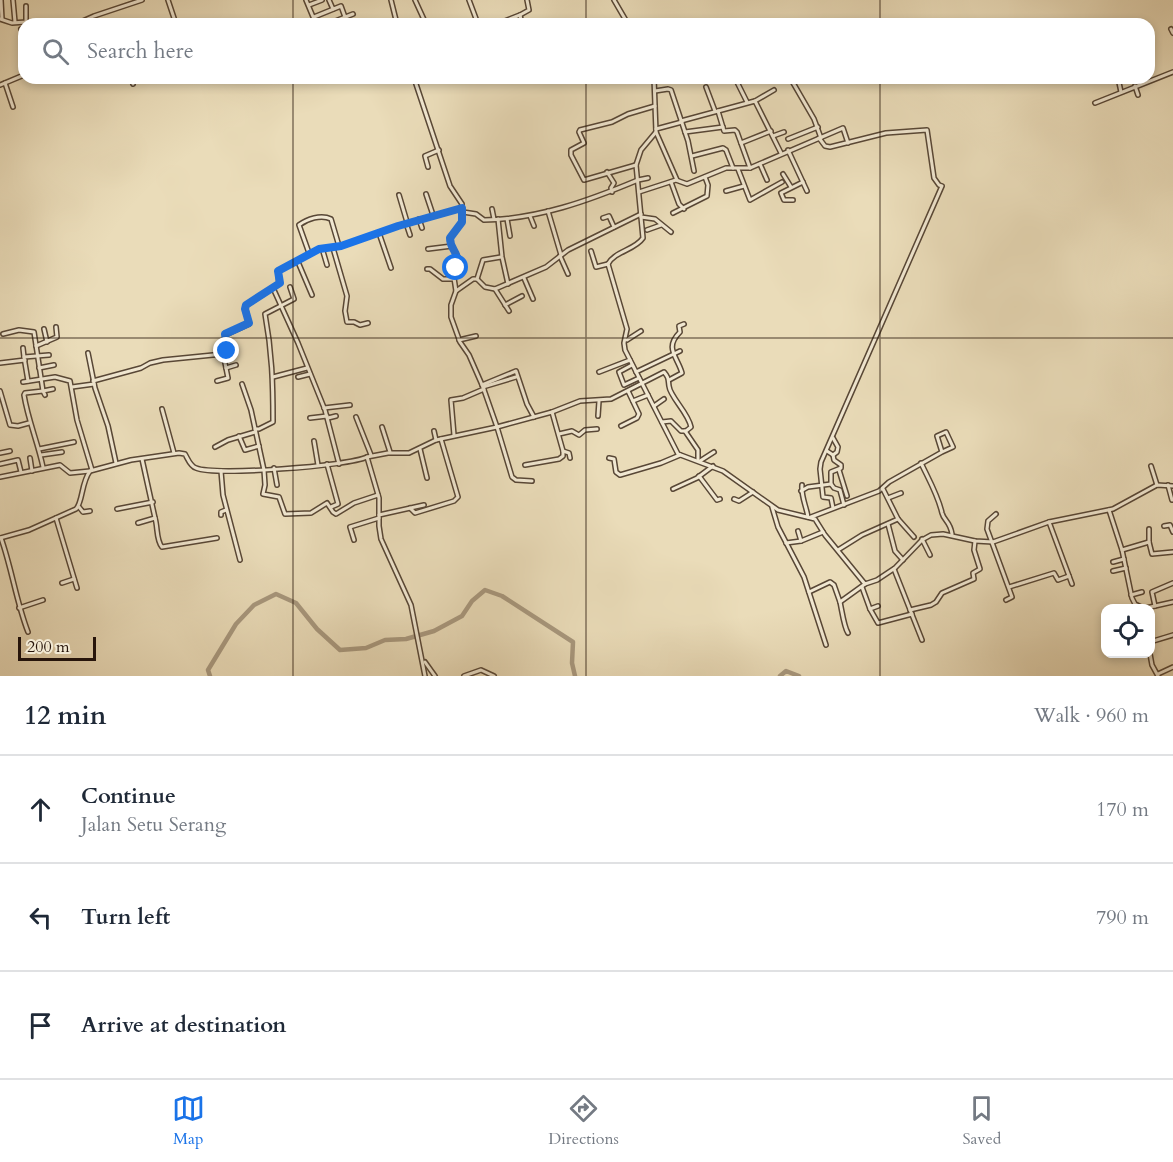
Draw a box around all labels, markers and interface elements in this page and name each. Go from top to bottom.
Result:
search box [18,18,1155,84]
icon: search [39,35,72,68]
text: Search here [87,36,194,66]
route start [442,254,468,280]
route end [213,337,239,363]
map controls [1101,604,1155,658]
button: locate [1101,604,1155,658]
scale bar [18,634,96,662]
text: 200 m [27,636,69,658]
text: 12 min [24,698,107,733]
text: Walk · 960 m [1034,702,1149,729]
text: Continue [81,781,176,811]
icon: ahead [24,793,57,826]
text: 170 m [1096,796,1149,823]
text: Jalan Setu Serang [81,811,226,838]
icon: left [24,901,57,934]
text: Turn left [81,902,170,932]
text: 790 m [1096,904,1149,931]
icon: arrive [24,1009,57,1042]
text: Arrive at destination [81,1010,286,1040]
tab: Map [172,1092,205,1150]
tab: Directions [548,1092,619,1150]
tab: Saved [962,1092,1001,1150]

